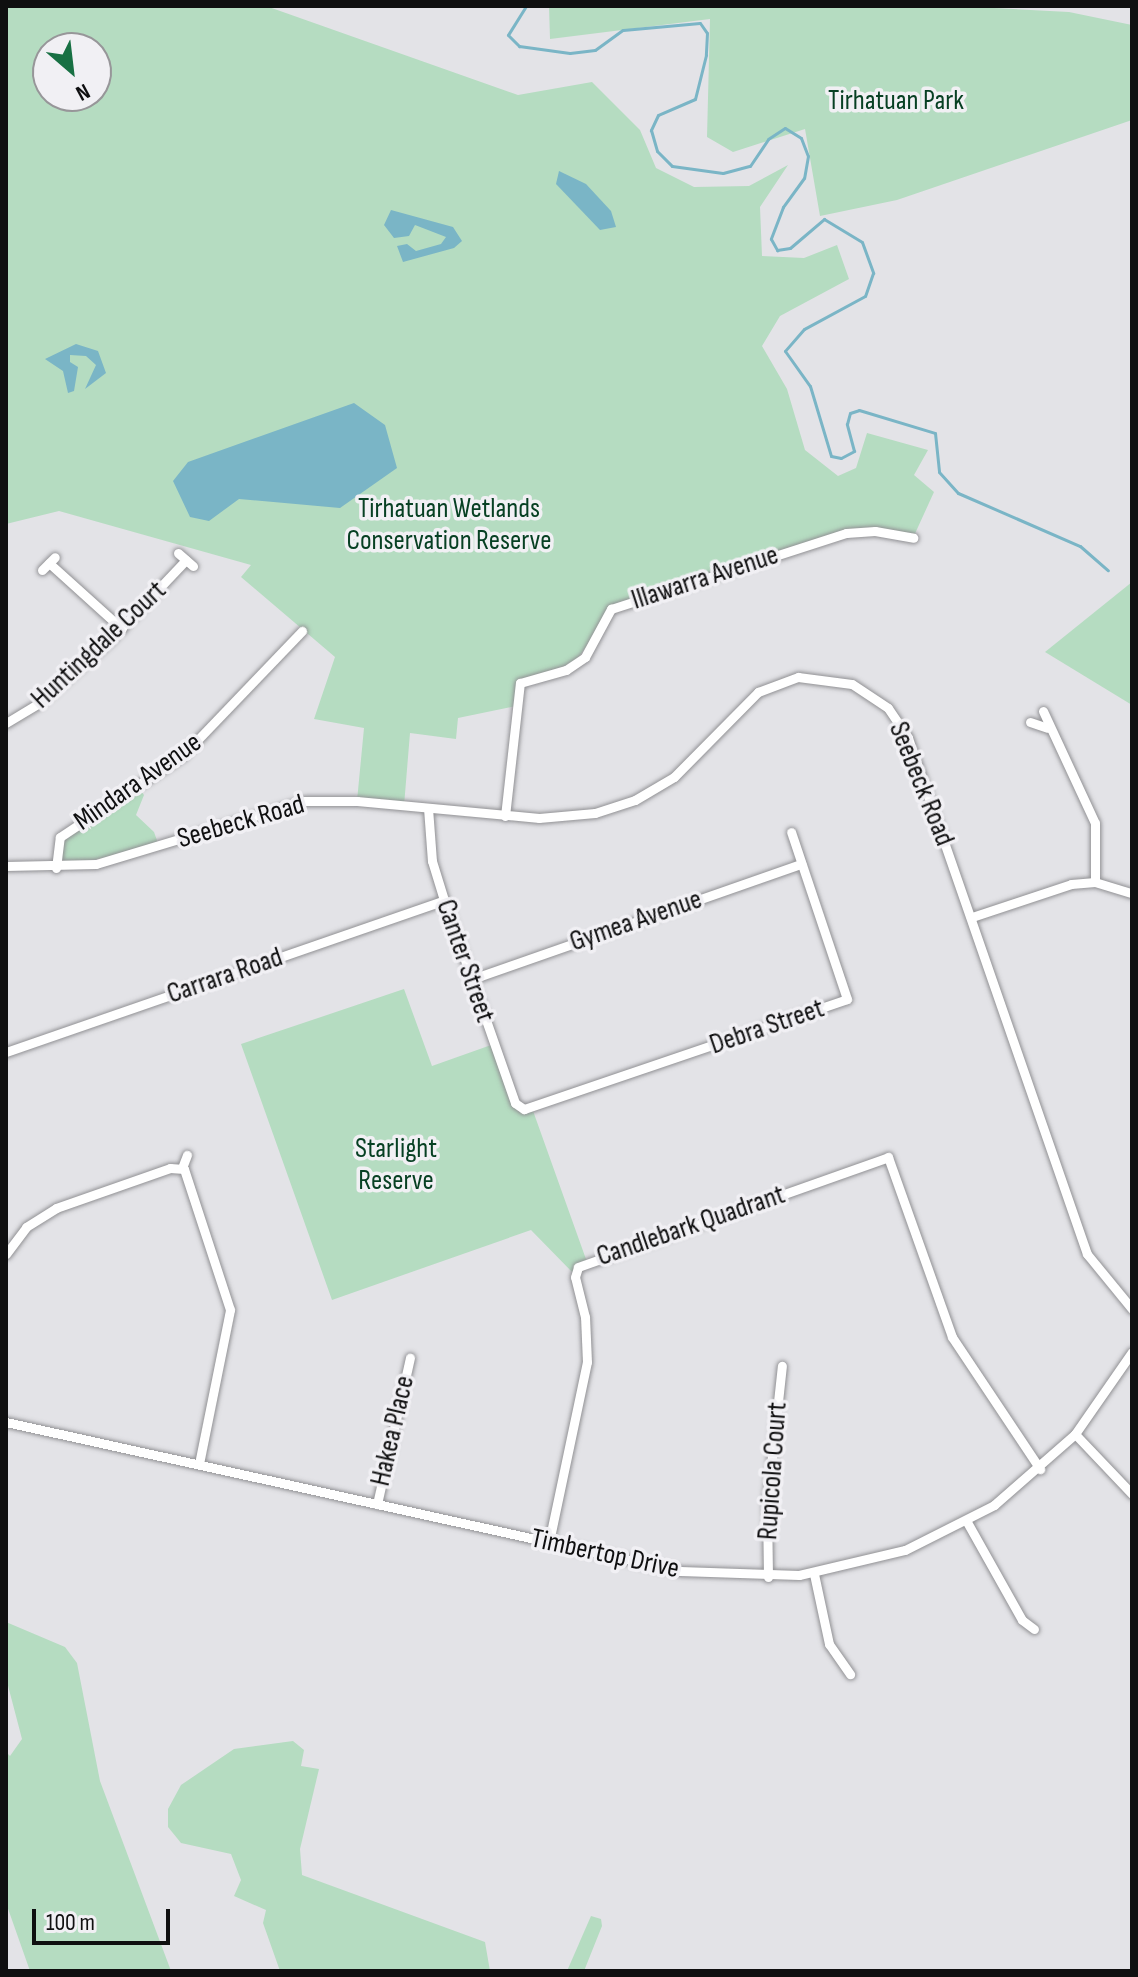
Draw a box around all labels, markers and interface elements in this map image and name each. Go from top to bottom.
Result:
north arrow [32,32,112,112]
text: N [71,77,94,107]
park label: Tirhatuan Park [828,84,964,118]
park label: Tirhatuan Wetlands Conservation Reserve [347,492,551,558]
street label: Illawarra Avenue [627,539,783,617]
street label: Huntingdale Court [25,574,173,716]
street label: Seebeck Road [881,717,961,851]
street label: Mindara Avenue [68,726,208,838]
street label: Seebeck Road [174,788,308,856]
street label: Gymea Avenue [566,883,706,959]
street label: Canter Street [428,895,502,1027]
street label: Carrara Road [163,941,287,1011]
street label: Debra Street [705,992,829,1062]
park label: Starlight Reserve [355,1132,437,1198]
street label: Candlebark Quadrant [593,1178,789,1274]
street label: Hakea Place [364,1373,422,1489]
street label: Rupicola Court [751,1401,795,1541]
street label: Timbertop Drive [528,1522,682,1586]
scale bar [36,1893,174,1943]
text: 100 m [46,1908,95,1937]

